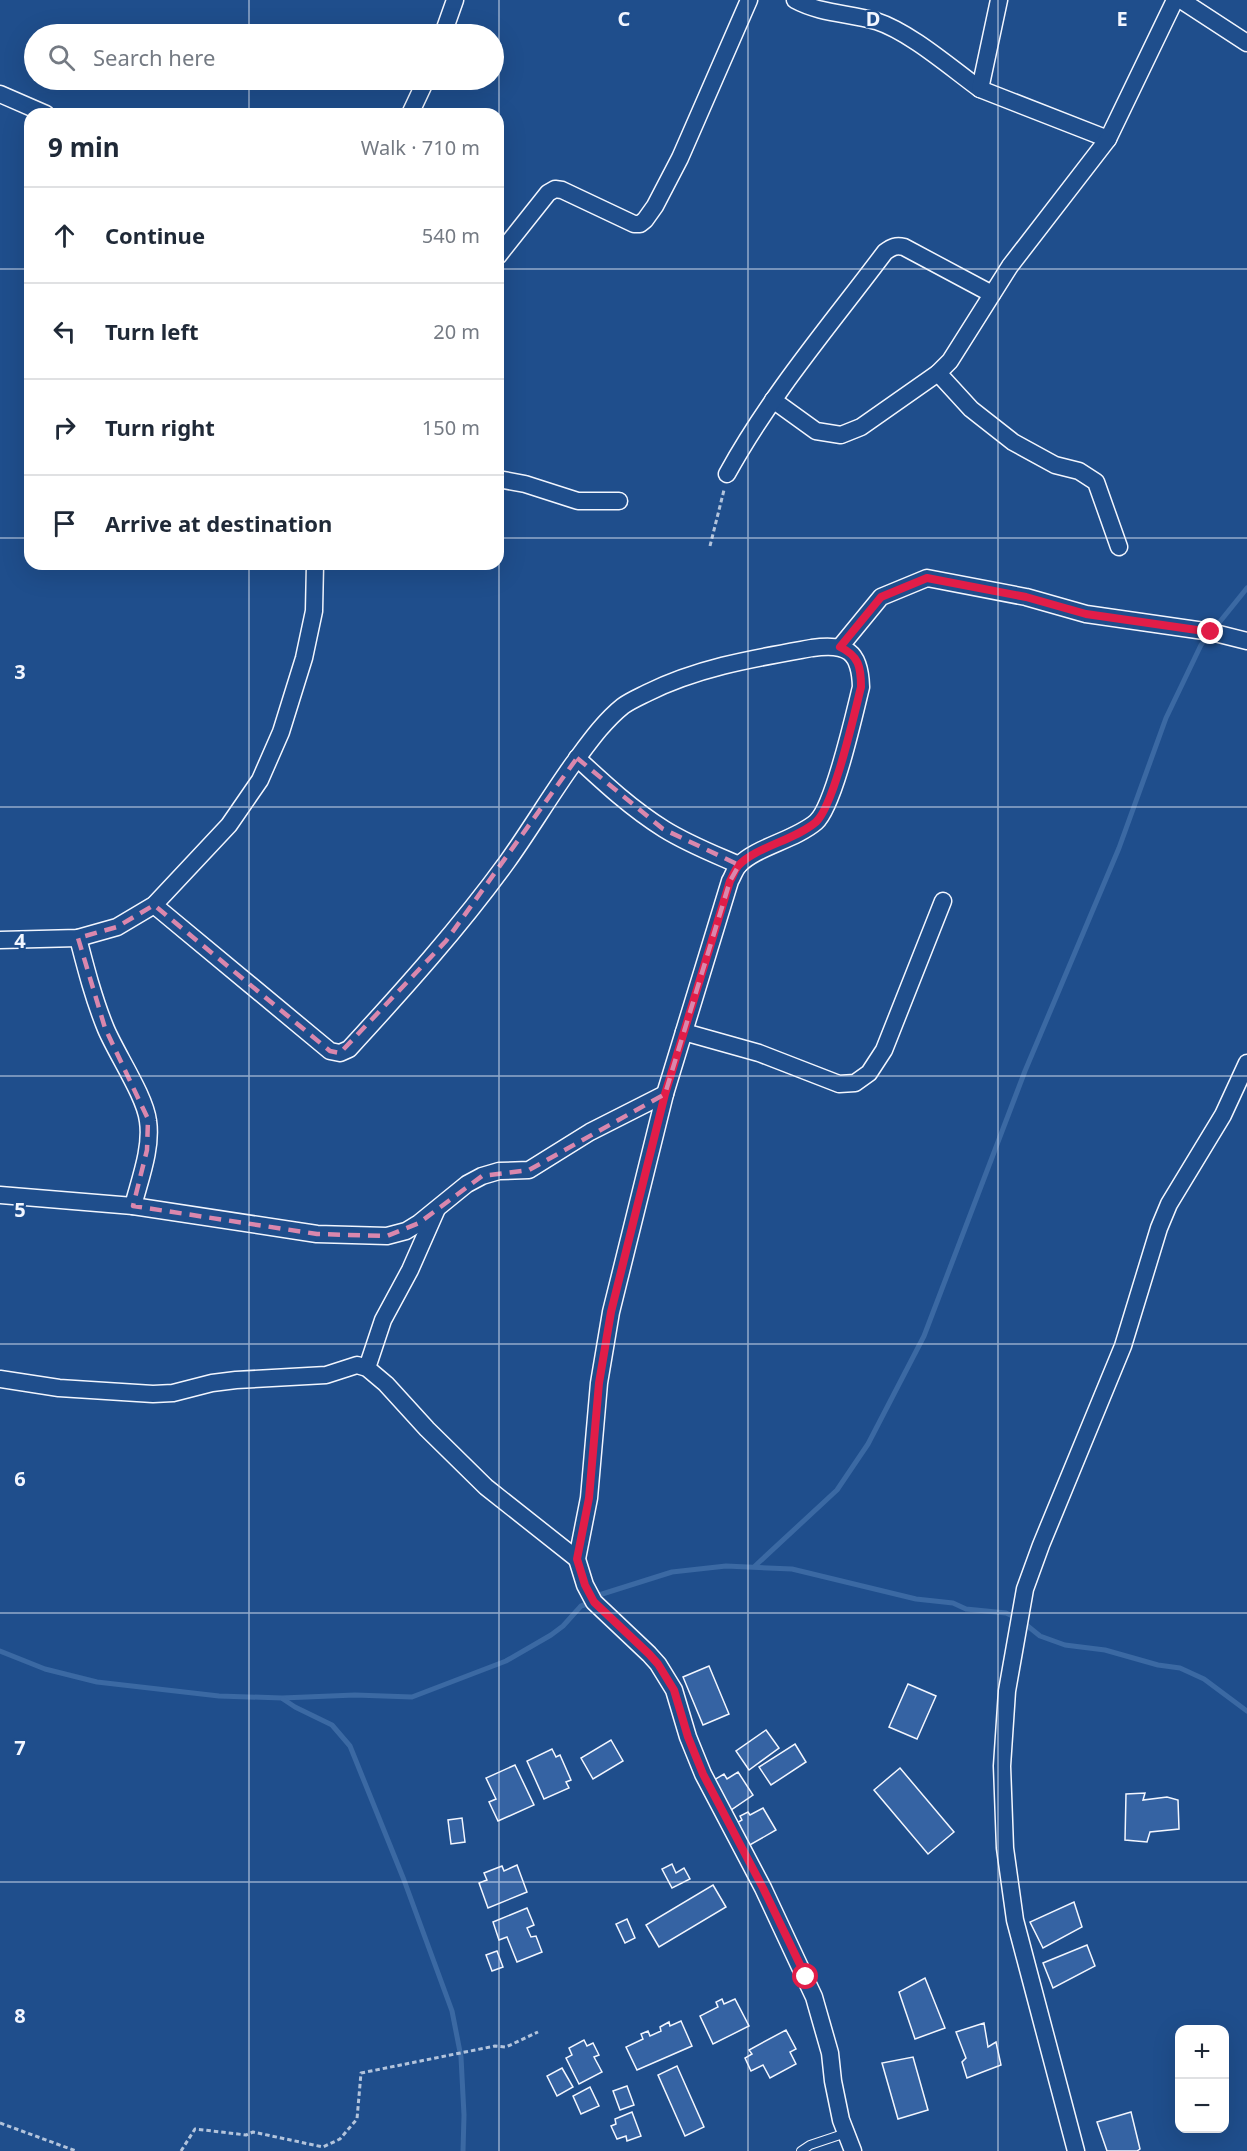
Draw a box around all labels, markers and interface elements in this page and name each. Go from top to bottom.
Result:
text: C [618,5,631,32]
text: D [866,5,880,32]
text: E [1116,5,1128,32]
search box [24,24,504,90]
icon: search [45,41,78,74]
text: Search here [93,42,215,72]
text: 9 min [48,129,120,165]
text: Walk · 710 m [361,134,480,161]
icon: ahead [48,219,81,252]
text: Continue [105,220,205,250]
text: 540 m [422,222,480,249]
icon: left [48,315,81,348]
text: Turn left [105,316,199,346]
text: 20 m [433,318,480,345]
icon: right [48,411,81,444]
text: Turn right [105,412,215,442]
text: 150 m [422,414,480,441]
icon: arrive [48,507,81,540]
text: Arrive at destination [105,508,332,538]
route end [1197,618,1223,644]
text: 3 [14,658,26,685]
text: 4 [14,927,26,954]
text: 5 [14,1196,26,1223]
text: 6 [14,1465,26,1492]
text: 7 [14,1734,26,1761]
route start [792,1963,818,1989]
text: 8 [14,2002,26,2029]
map controls [1175,2025,1229,2133]
button: + [1175,2025,1229,2079]
button: − [1175,2079,1229,2133]

